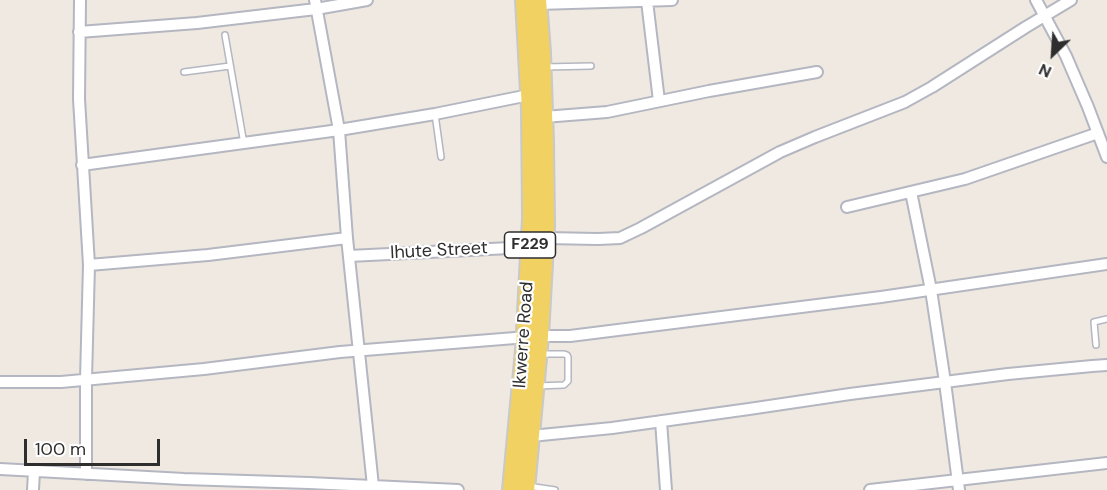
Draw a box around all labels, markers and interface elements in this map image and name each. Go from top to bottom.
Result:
north arrow [1023,24,1083,84]
text: N [1035,59,1055,83]
road number: F229 [504,232,556,258]
street label: Ihute Street [390,238,488,264]
street label: Ikwerre Road [510,281,538,389]
scale bar [27,427,164,465]
text: 100 m [35,437,86,461]

